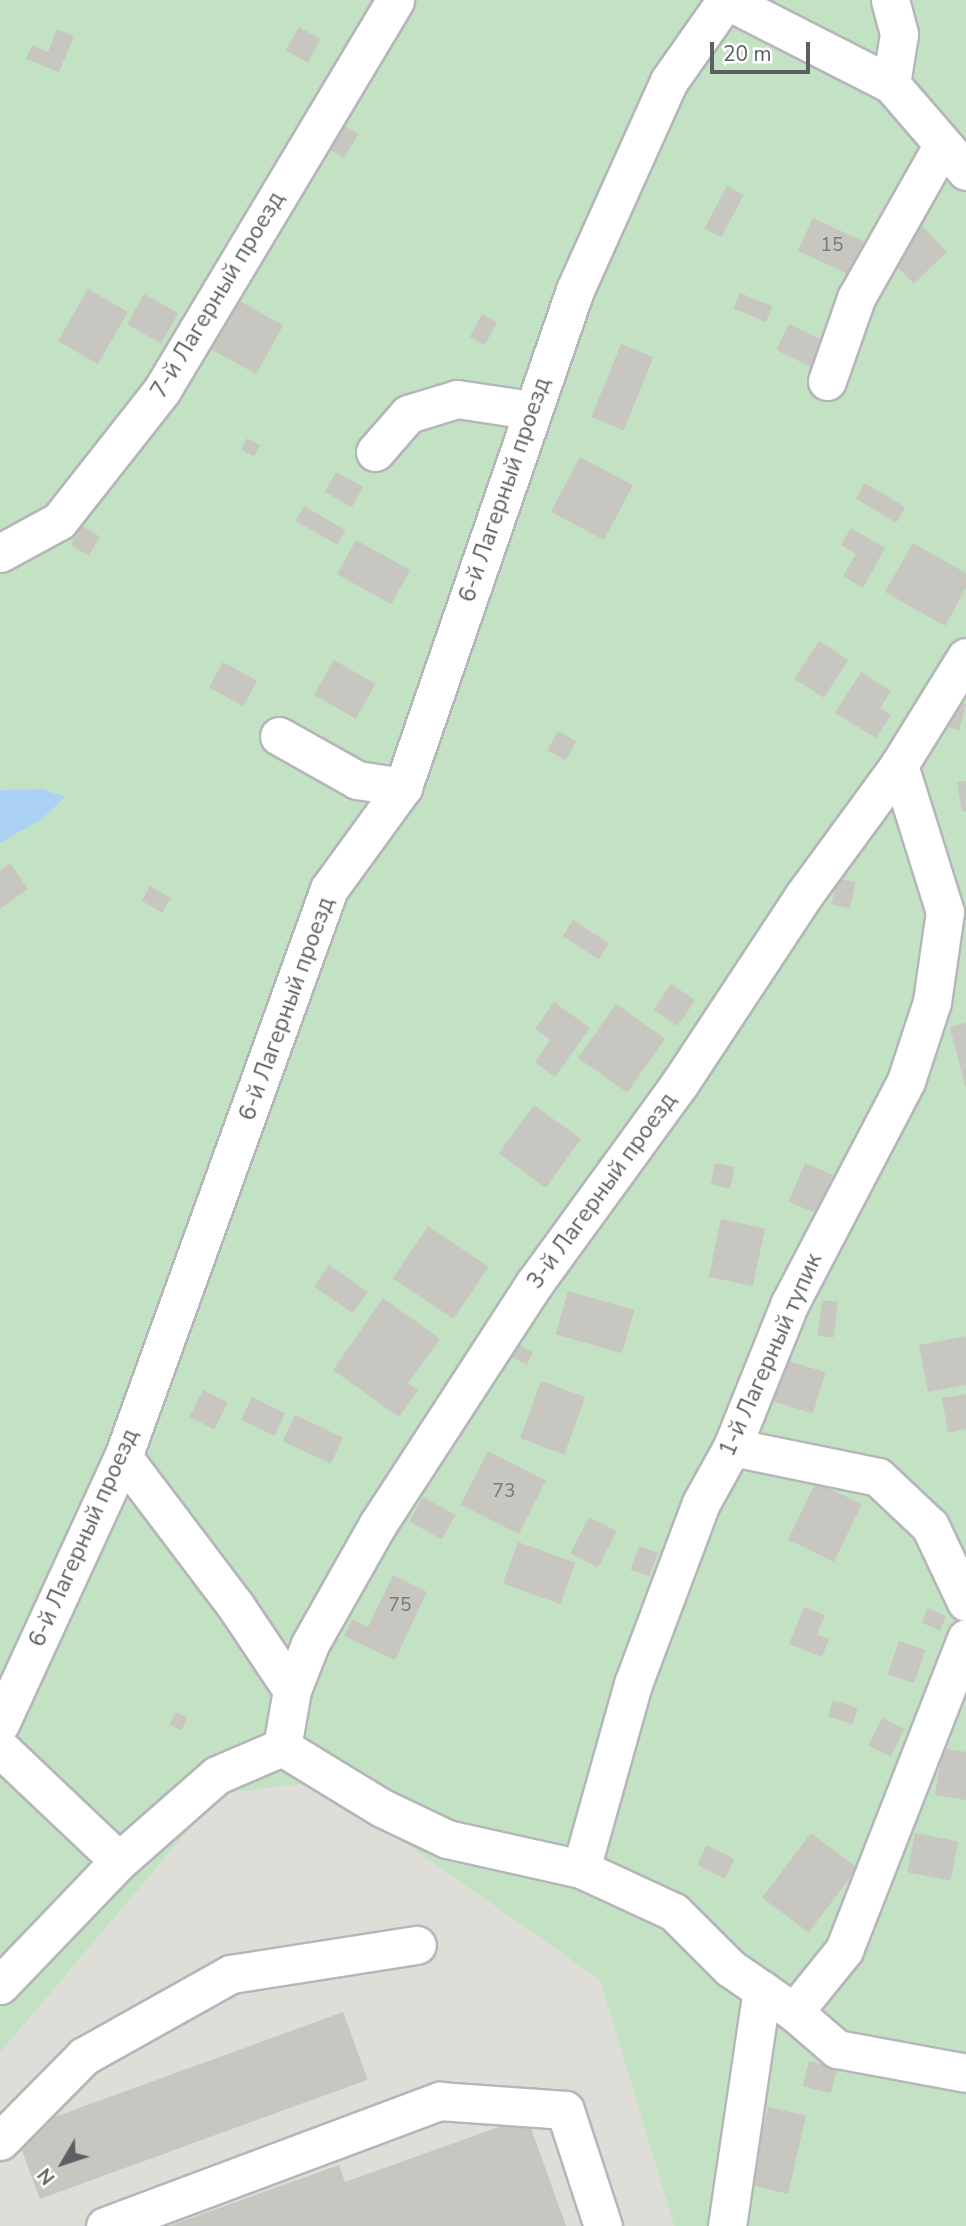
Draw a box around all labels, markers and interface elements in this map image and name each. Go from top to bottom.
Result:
scale bar [714,28,814,72]
text: 20 m [723,40,772,68]
street label: 7-й Лагерный проезд [145,187,291,403]
house number: 15 [821,235,843,257]
street label: 6-й Лагерный проезд [454,374,556,606]
street label: 6-й Лагерный проезд [234,893,340,1125]
street label: 3-й Лагерный проезд [522,1087,682,1295]
street label: 1-й Лагерный тупик [714,1249,828,1461]
street label: 6-й Лагерный проезд [23,1425,145,1651]
house number: 73 [493,1481,515,1503]
house number: 75 [389,1595,411,1617]
north arrow [28,2128,98,2198]
text: N [32,2163,61,2190]

